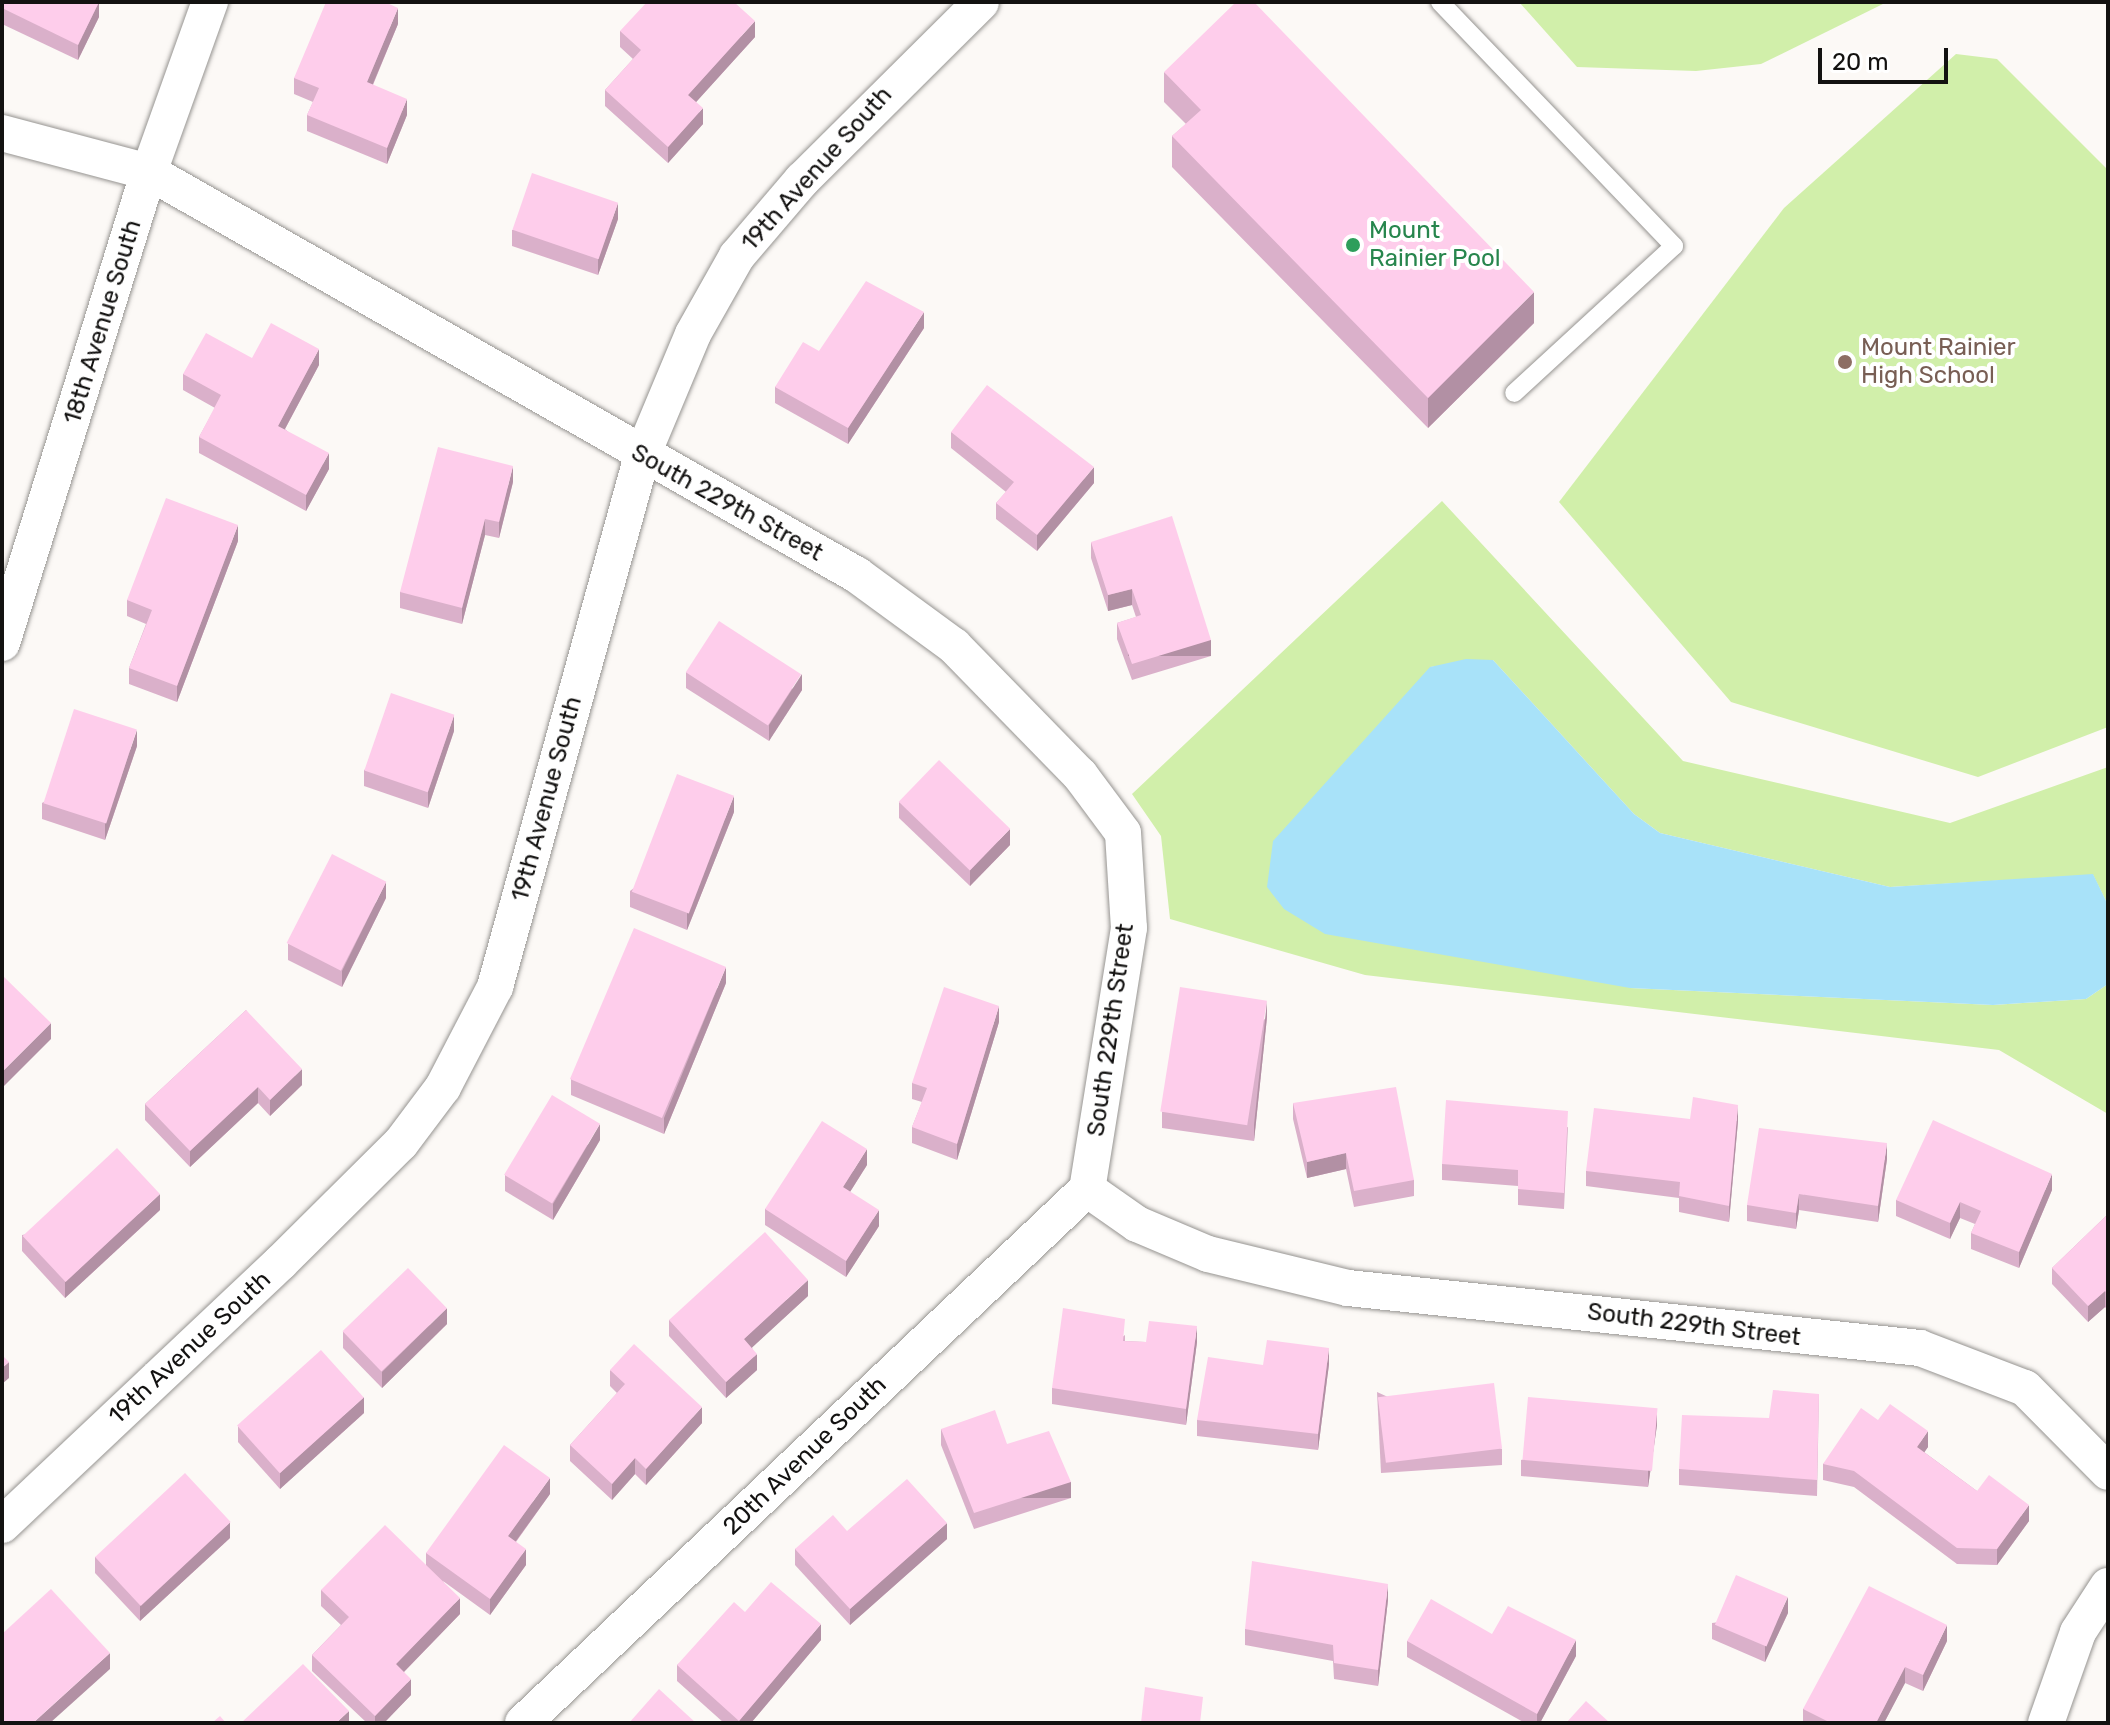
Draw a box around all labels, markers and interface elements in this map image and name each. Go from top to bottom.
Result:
scale bar [1822,32,1952,82]
text: 20 m [1832,48,1889,76]
street label: 19th Avenue South [736,81,898,257]
street label: 18th Avenue South [58,216,148,428]
place label: Mount Rainier Pool [1369,217,1501,273]
marker: Mount Rainier Pool [1344,236,1362,254]
place label: Mount Rainier High School [1861,334,2016,390]
marker: Mount Rainier High School [1836,353,1854,371]
street label: South 229th Street [626,438,828,568]
street label: 19th Avenue South [506,693,588,905]
street label: South 229th Street [1082,922,1140,1138]
street label: 19th Avenue South [103,1265,277,1431]
street label: South 229th Street [1586,1298,1802,1352]
street label: 20th Avenue South [717,1371,893,1541]

